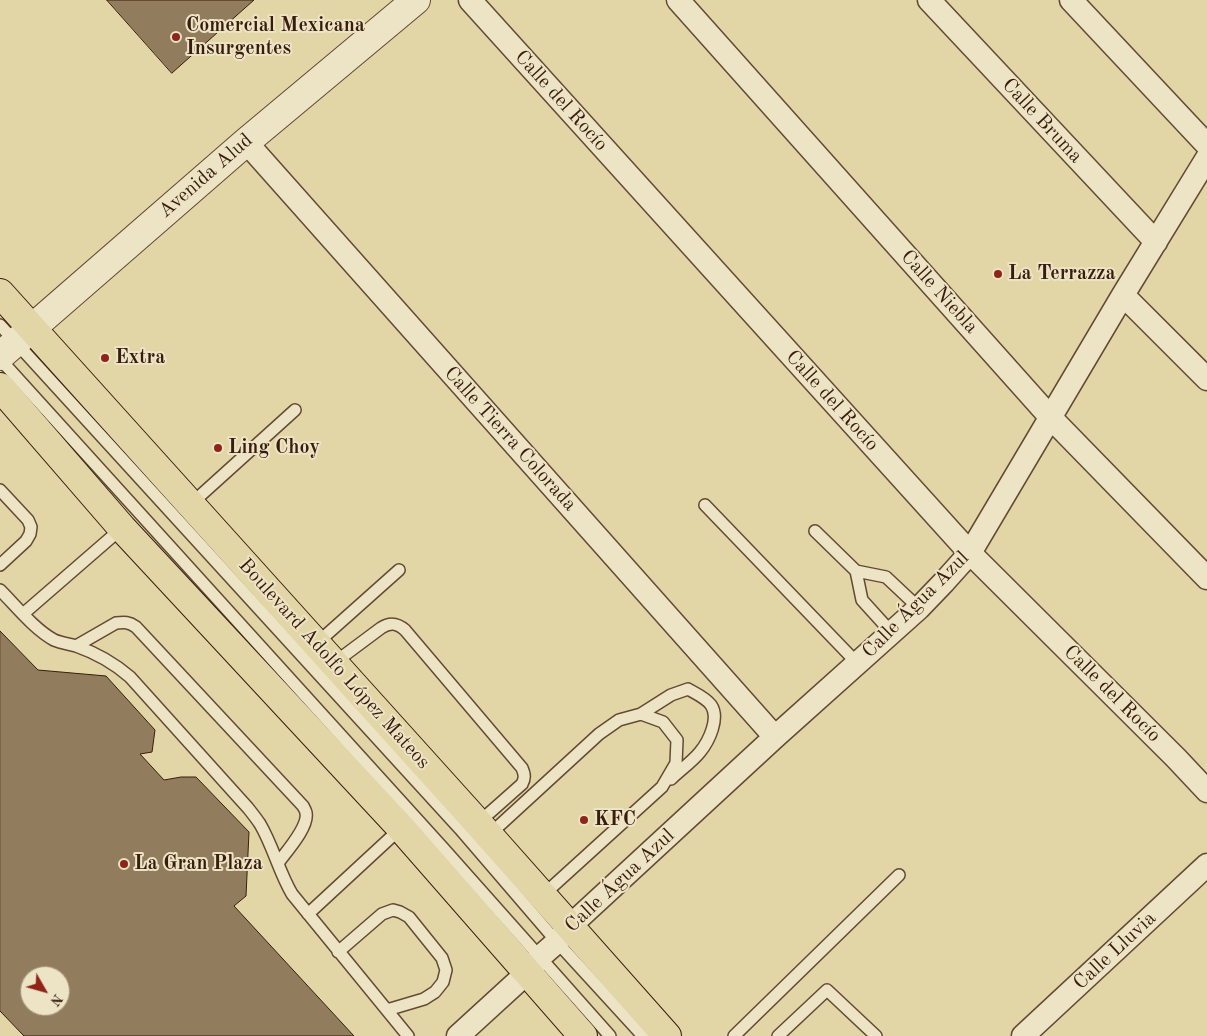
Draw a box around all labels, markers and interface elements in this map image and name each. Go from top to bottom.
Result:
place label: Comercial Mexicana Insurgentes [186,14,365,61]
marker: Comercial Mexicana Insurgentes [170,31,182,43]
street label: Calle del Rocío [509,45,613,157]
street label: Calle Bruma [997,74,1087,168]
street label: Avenida Alud [154,129,258,223]
street label: Calle Niebla [895,245,983,339]
place label: La Terrazza [1008,262,1116,286]
marker: La Terrazza [992,268,1004,280]
street label: Calle del Rocío [780,345,884,457]
place label: Extra [115,346,165,370]
marker: Extra [99,352,111,364]
street label: Calle Tierra Colorada [439,362,581,516]
place label: Ling Choy [228,436,320,460]
marker: Ling Choy [212,442,224,454]
street label: Calle Água Azul [858,547,974,663]
street label: Boulevard Adolfo López Mateos [233,554,435,774]
street label: Calle del Rocío [1058,640,1166,748]
place label: KFC [594,808,636,832]
marker: KFC [578,814,590,826]
street label: Calle Água Azul [560,824,680,938]
place label: La Gran Plaza [134,852,263,876]
marker: La Gran Plaza [118,858,130,870]
street label: Calle Lluvia [1069,907,1161,995]
north arrow [20,966,70,1016]
text: N [47,991,65,1008]

